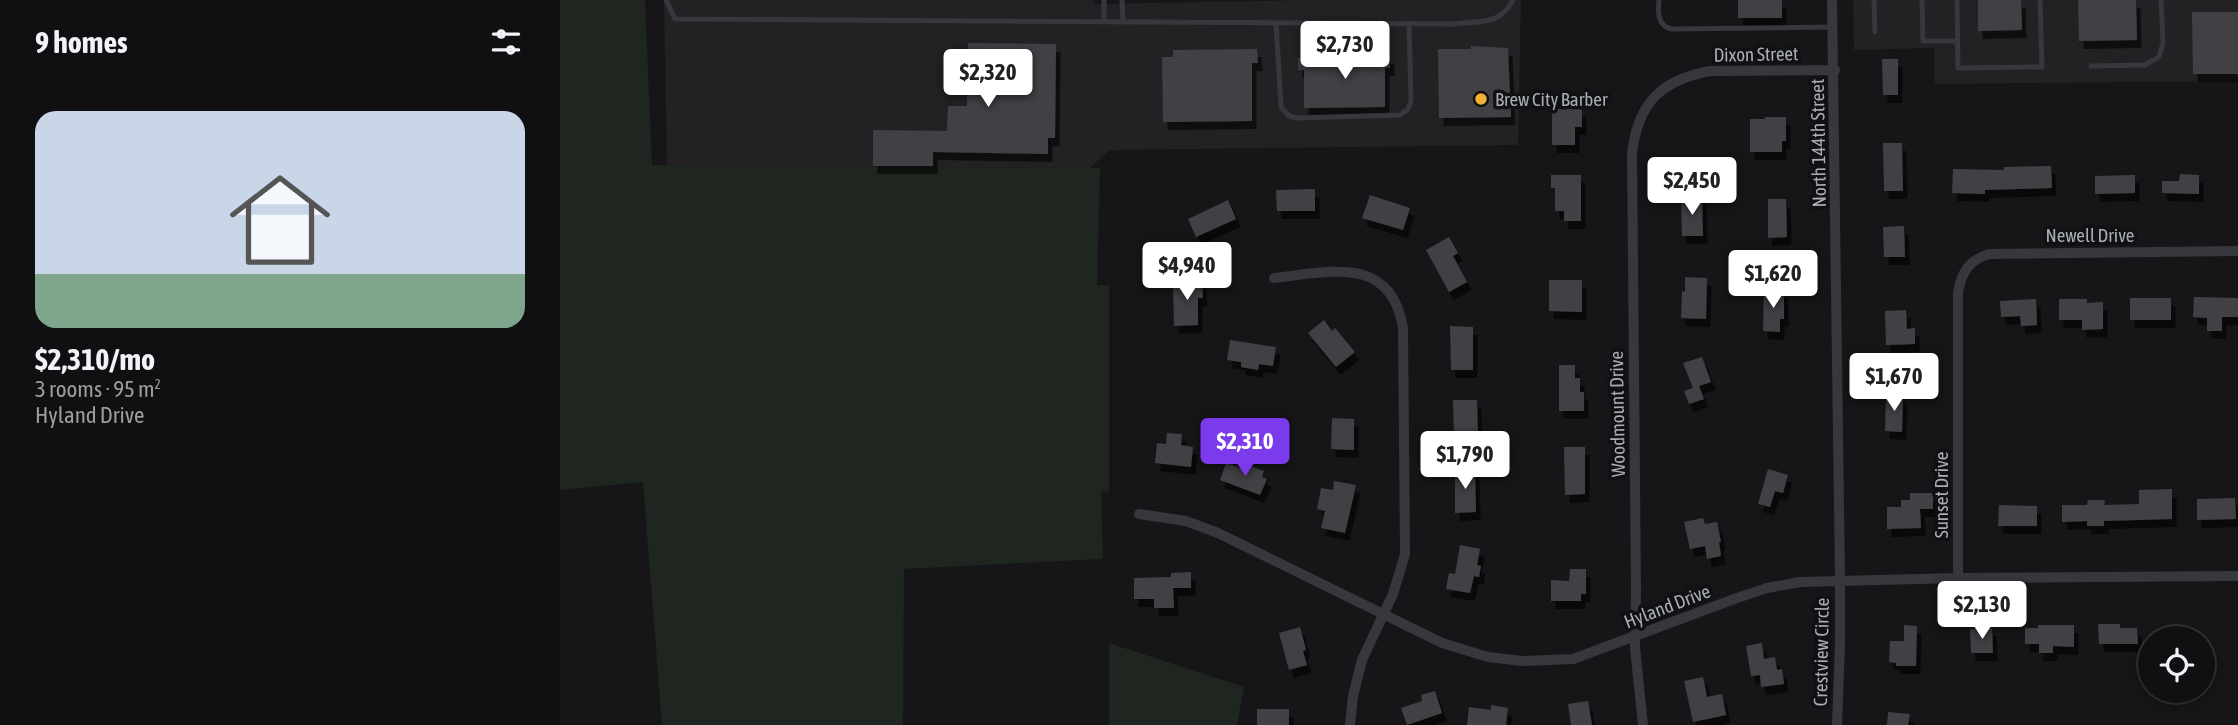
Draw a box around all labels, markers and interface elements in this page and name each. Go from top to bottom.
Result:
pin: $2,730 [1288,22,1402,81]
icon: filters [487,23,525,61]
text: 9 homes [35,25,128,59]
text: $2,730 [1317,31,1374,57]
street label: Dixon Street [1713,42,1799,66]
pin: $2,320 [931,50,1045,109]
text: $2,320 [960,59,1017,85]
street label: North 144th Street [1806,79,1830,207]
place label: Brew City Barber [1495,88,1608,110]
marker: Brew City Barber [1473,91,1489,107]
icon: home [217,157,343,283]
pin: $2,450 [1635,158,1749,217]
text: $2,450 [1664,167,1721,193]
street label: Newell Drive [2046,224,2134,246]
pin: $4,940 [1130,243,1244,302]
pin: $1,620 [1716,250,1830,310]
text: $4,940 [1159,252,1216,278]
text: $1,620 [1745,260,1802,286]
text: $2,310/mo [35,342,155,376]
street label: Woodmount Drive [1605,351,1629,477]
pin: $1,670 [1837,354,1951,413]
text: $1,670 [1866,363,1923,389]
text: 3 rooms · 95 m² [35,376,161,402]
text: Hyland Drive [35,402,144,428]
pin: $2,310 [1188,419,1302,478]
text: $2,310 [1217,428,1274,454]
pin: $1,790 [1408,432,1522,491]
text: $1,790 [1437,441,1494,467]
street label: Sunset Drive [1930,452,1952,538]
street label: Hyland Drive [1621,580,1713,632]
pin: $2,130 [1925,582,2039,641]
text: $2,130 [1954,591,2011,617]
street label: Crestview Circle [1809,598,1833,706]
map controls [2138,626,2215,703]
button: locate [2138,626,2215,703]

